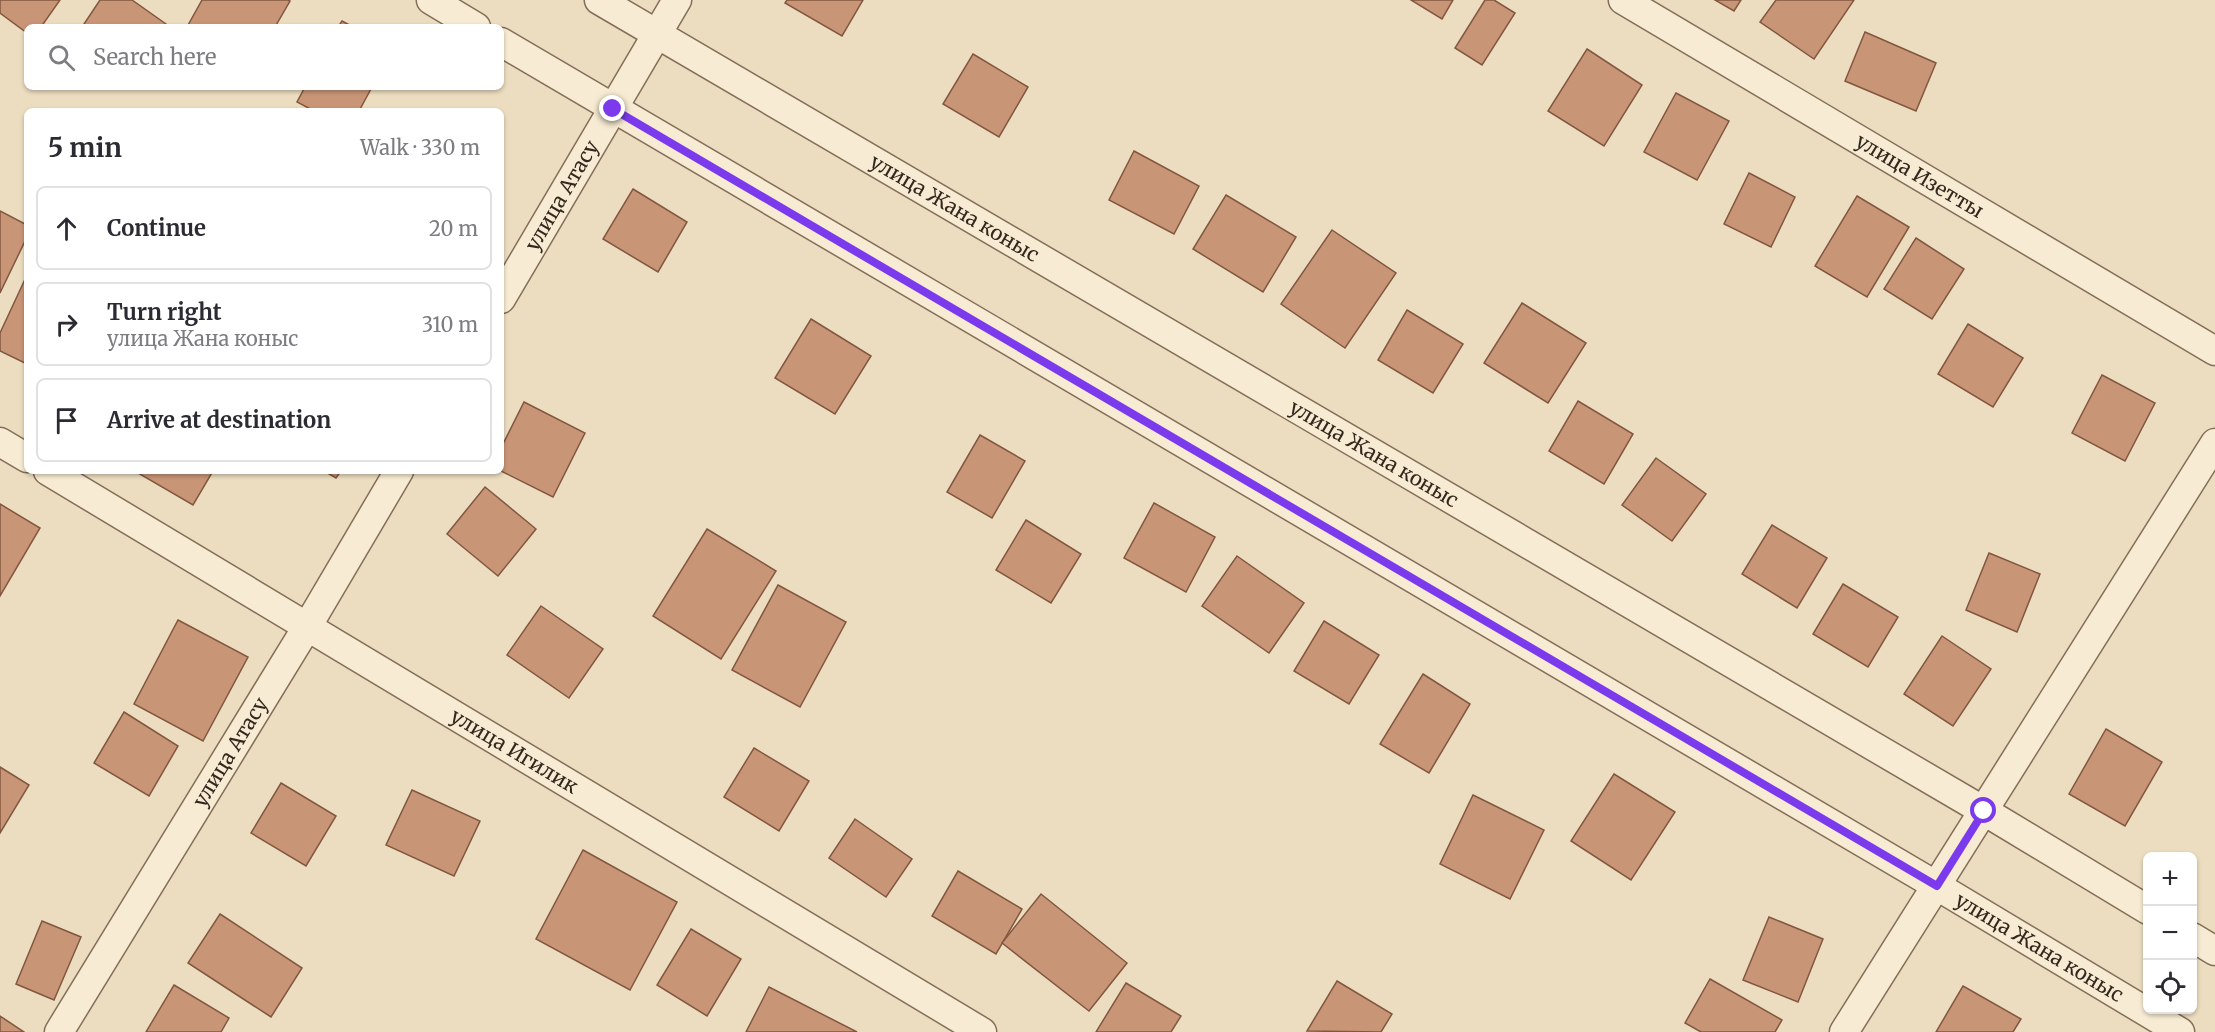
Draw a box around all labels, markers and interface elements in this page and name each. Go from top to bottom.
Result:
search box [24,24,504,90]
icon: search [45,41,78,74]
text: Search here [93,43,216,71]
route end [599,95,625,121]
street label: улица Изетты [1851,128,1989,223]
text: 5 min [48,131,122,164]
text: Walk · 330 m [360,135,480,160]
street label: улица Атасу [519,135,604,255]
street label: улица Жана коныс [866,149,1044,267]
icon: ahead [50,212,83,245]
text: Continue [107,214,206,242]
text: 20 m [429,216,478,241]
text: Turn right [107,298,221,326]
icon: right [50,308,83,341]
text: 310 m [422,312,478,337]
text: улица Жана коныс [107,326,298,351]
street label: улица Жана коныс [1285,394,1463,513]
icon: arrive [50,404,83,437]
text: Arrive at destination [107,406,331,434]
street label: улица Атасу [187,692,273,811]
street label: улица Игилик [446,703,583,799]
route start [1970,797,1996,823]
map controls [2143,852,2197,1014]
button: + [2143,852,2197,906]
street label: улица Жана коныс [1951,887,2128,1007]
button: − [2143,906,2197,960]
button: locate [2143,960,2197,1014]

